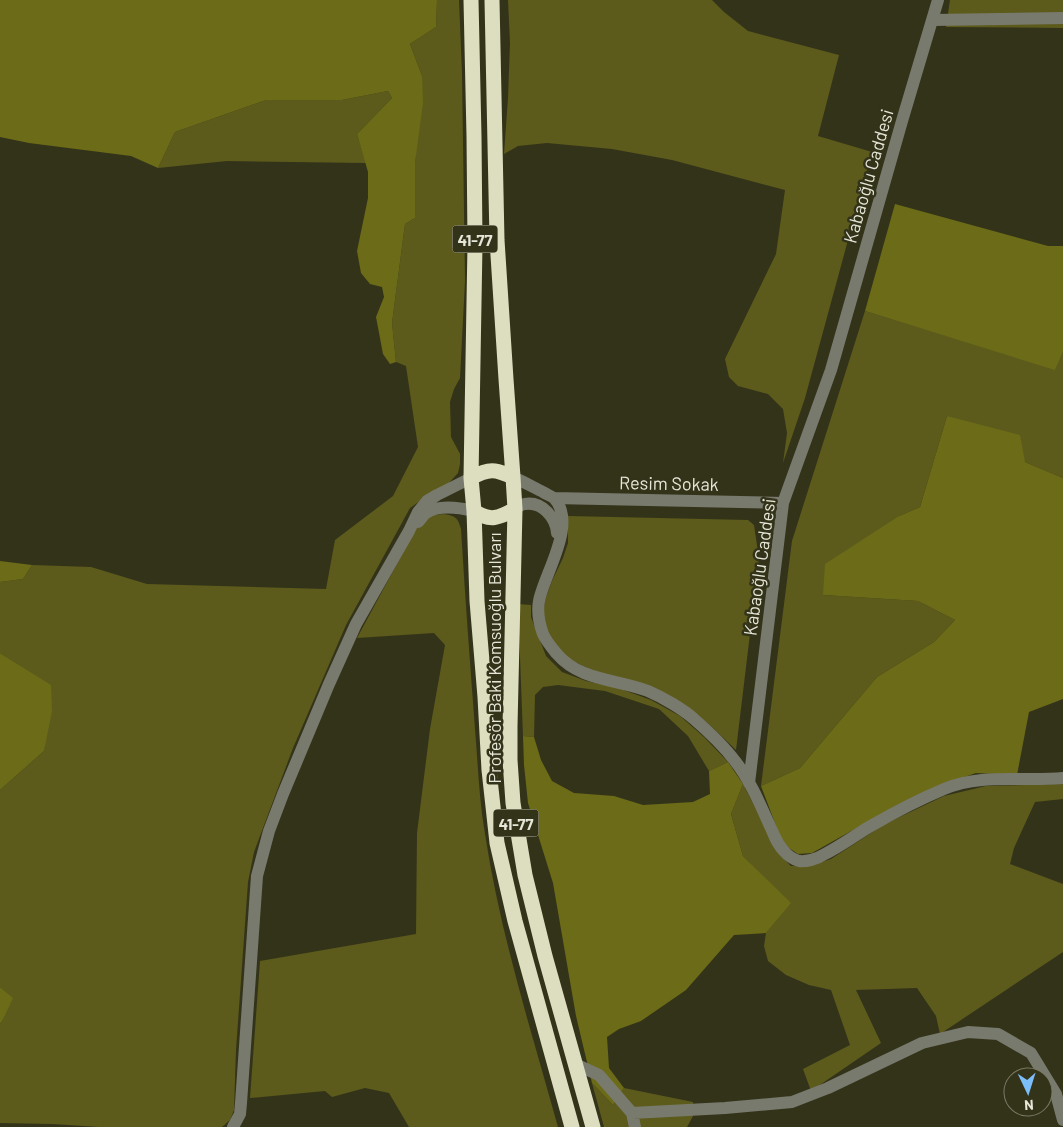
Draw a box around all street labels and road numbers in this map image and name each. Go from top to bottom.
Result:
street label: Kabaoğlu Caddesi [838,106,898,246]
road number: 41-77 [452,225,498,252]
street label: Resim Sokak [619,471,719,495]
street label: Kabaoğlu Caddesi [738,497,780,637]
street label: Profesör Baki Komsuoğlu Bulvarı [483,532,505,784]
road number: 41-77 [494,810,538,836]

